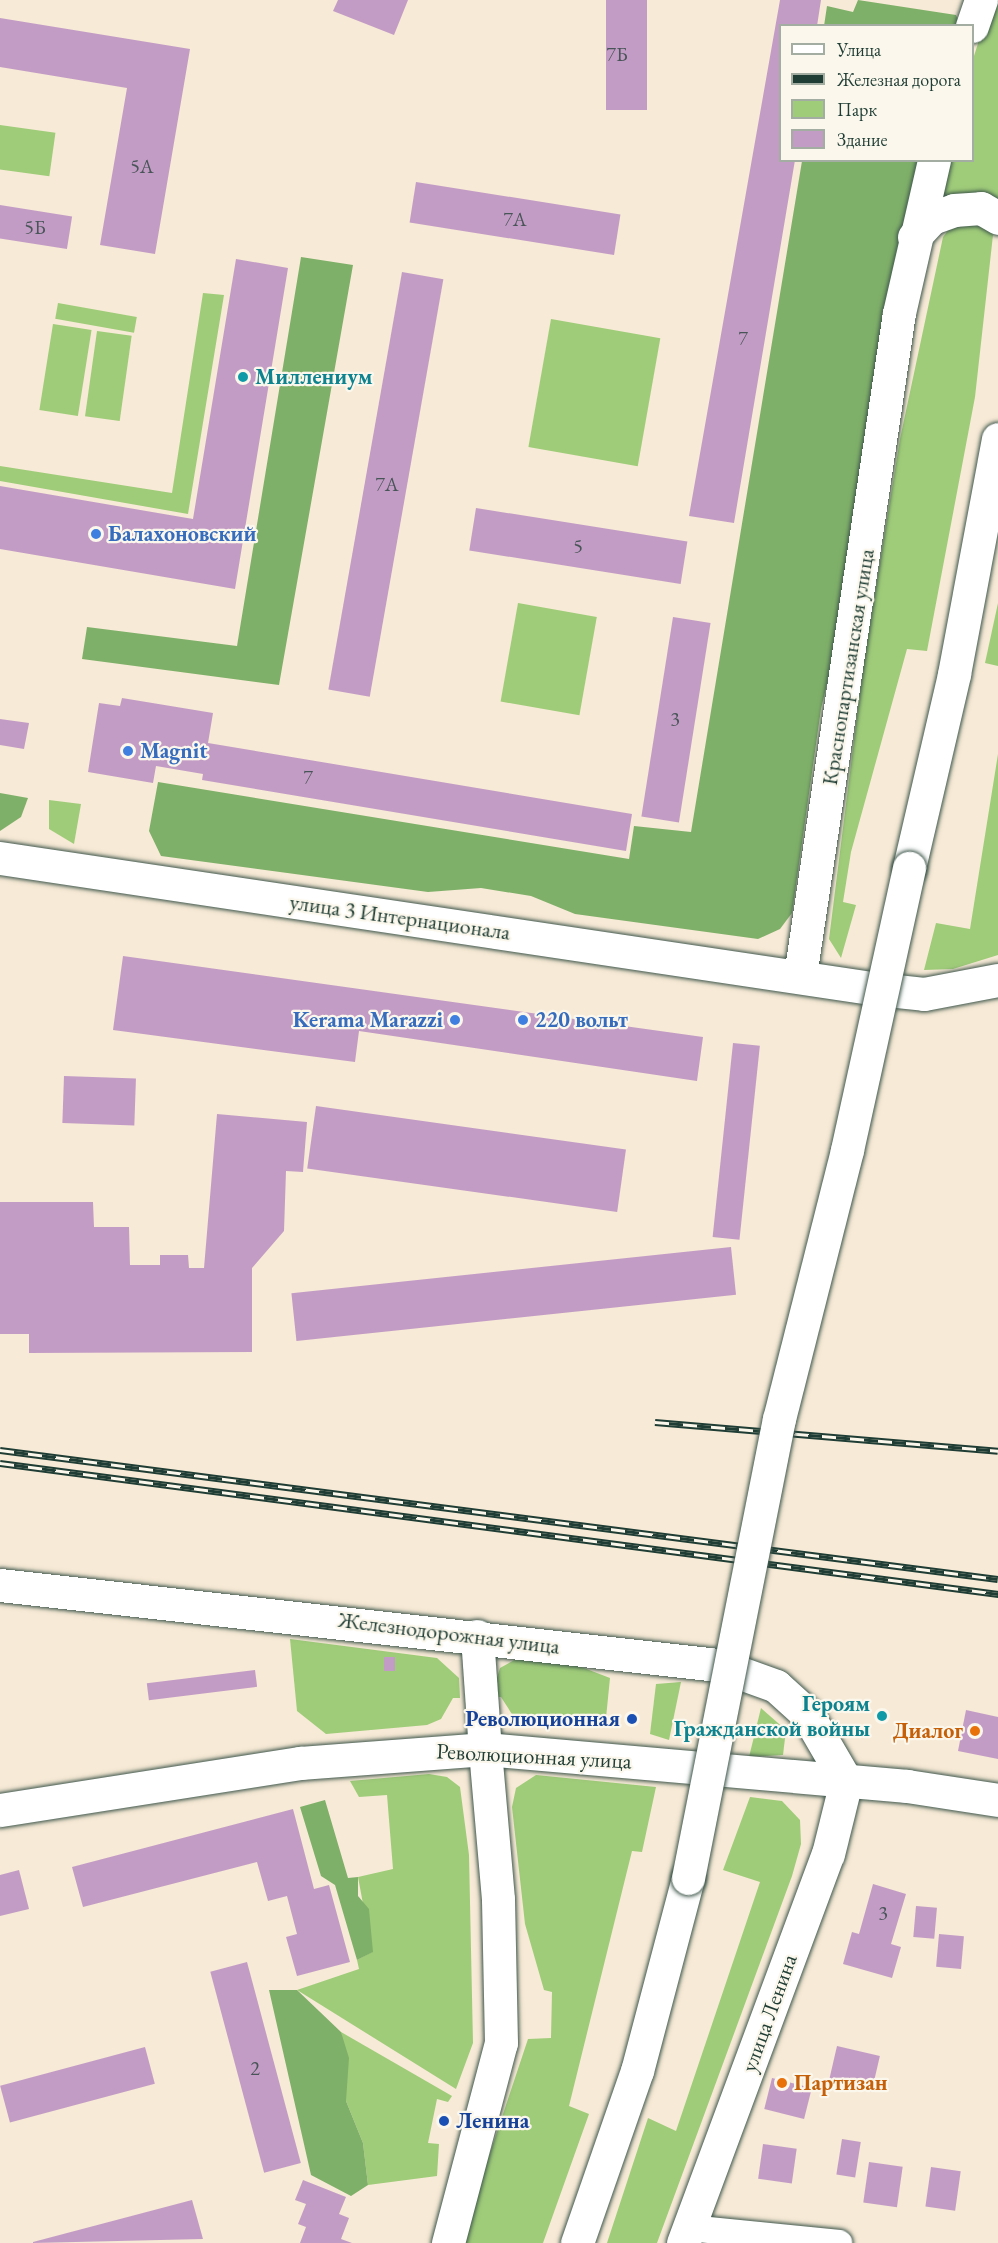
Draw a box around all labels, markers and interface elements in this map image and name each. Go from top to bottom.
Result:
legend [779,24,974,162]
text: Улица [837,38,881,61]
house number: 7Б [606,42,628,66]
text: Железная дорога [837,68,961,91]
text: Парк [837,98,877,121]
text: Здание [837,128,887,151]
house number: 5А [130,154,154,178]
house number: 7А [503,207,527,231]
house number: 5Б [24,215,46,239]
house number: 7 [738,326,748,350]
place label: Миллениум [255,364,373,390]
marker: Миллениум [236,370,250,384]
house number: 7А [375,472,399,496]
place label: Балахоновский [108,521,256,547]
marker: Балахоновский [89,527,103,541]
house number: 5 [573,534,583,558]
street label: Краснопартизанская улица [816,547,880,787]
house number: 3 [670,707,680,731]
place label: Magnit [140,738,208,764]
marker: Magnit [121,744,135,758]
house number: 7 [303,765,313,789]
street label: улица 3 Интернационала [288,888,512,946]
place label: Kerama Marazzi [293,1007,443,1033]
place label: 220 вольт [535,1007,628,1033]
marker: Kerama Marazzi [448,1013,462,1027]
marker: 220 вольт [516,1013,530,1027]
street label: Железнодорожная улица [337,1606,561,1660]
place label: Героям Гражданской войны [674,1690,870,1742]
place label: Революционная [465,1706,620,1732]
marker: Героям Гражданской войны [875,1709,889,1723]
marker: Революционная [625,1712,639,1726]
place label: Диалог [893,1718,963,1744]
marker: Диалог [968,1724,982,1738]
street label: Революционная улица [436,1738,632,1774]
house number: 3 [878,1901,888,1925]
street label: улица Ленина [736,1951,802,2075]
house number: 2 [250,2056,260,2080]
place label: Партизан [794,2070,888,2096]
marker: Партизан [775,2076,789,2090]
place label: Ленина [456,2108,529,2134]
marker: Ленина [437,2114,451,2128]

